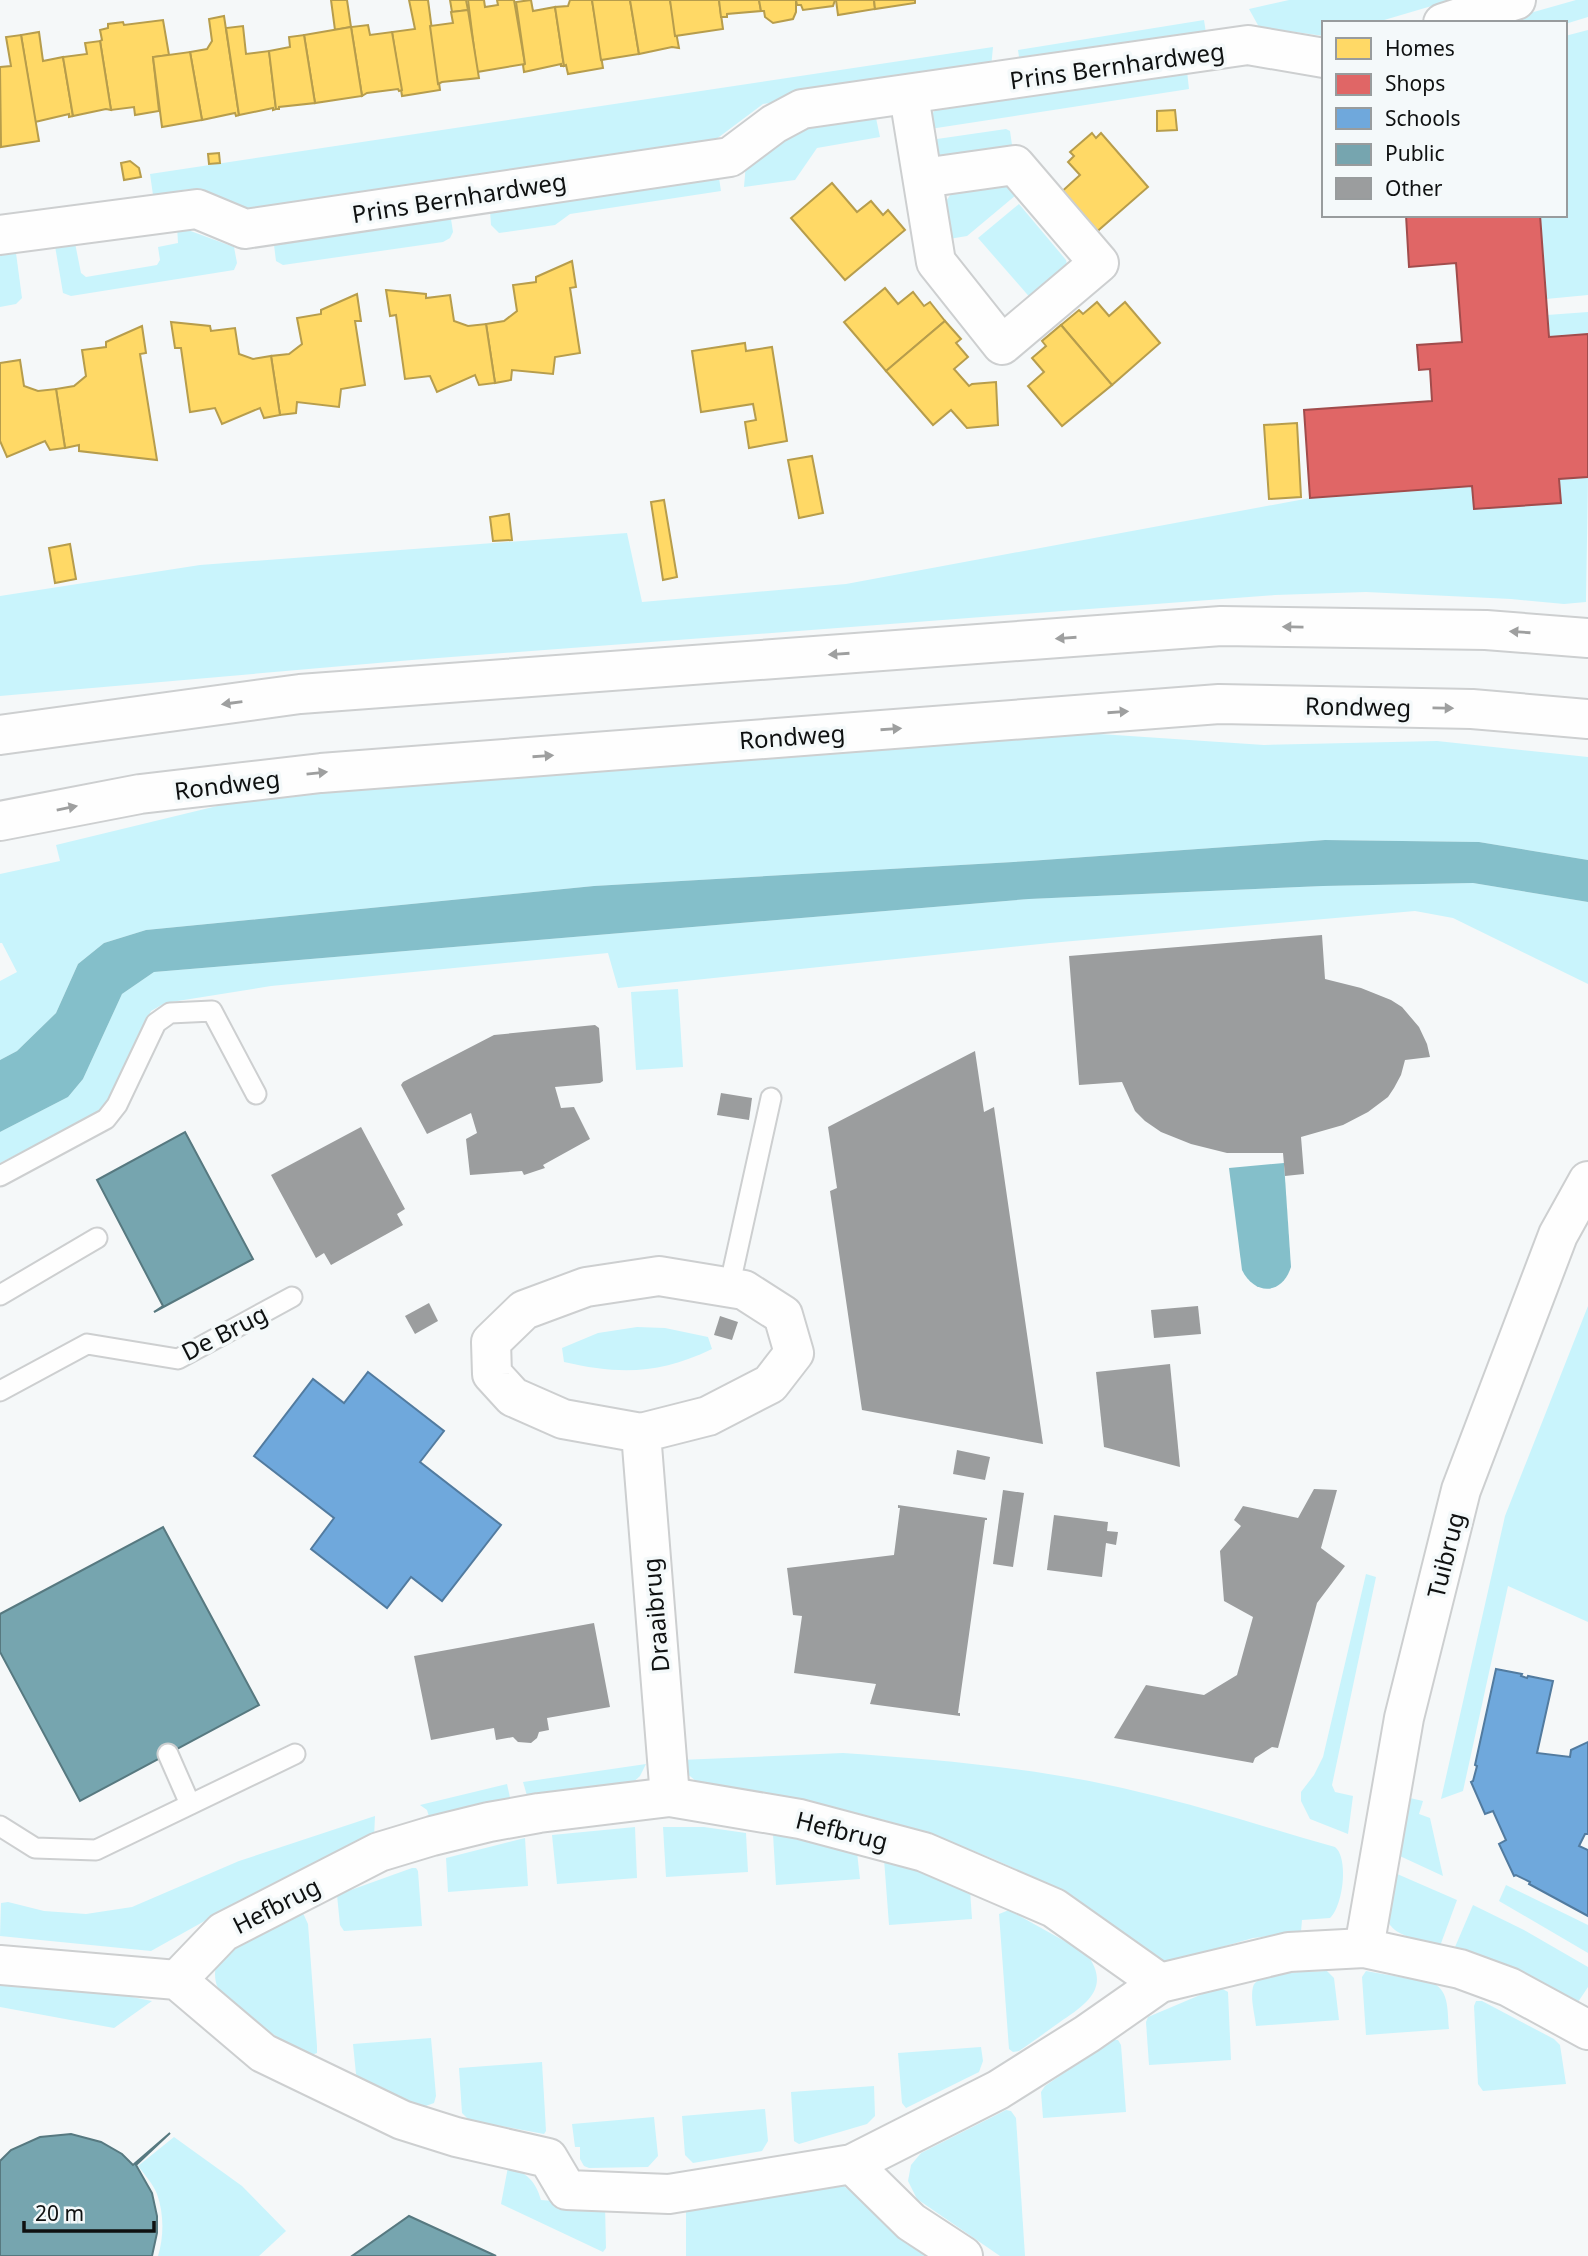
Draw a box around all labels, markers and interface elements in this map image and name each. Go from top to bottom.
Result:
legend [1322,21,1567,217]
street label: Prins Bernhardweg [1007,34,1227,96]
text: Homes [1385,34,1455,62]
text: Shops [1385,69,1445,97]
text: Schools [1385,104,1460,132]
text: Public [1385,139,1445,167]
street label: Prins Bernhardweg [349,164,569,230]
text: Other [1385,174,1443,202]
one-way arrow [1281,621,1303,633]
one-way arrow [1509,626,1531,637]
one-way arrow [1054,633,1076,644]
one-way arrow [827,649,849,660]
street label: Rondweg [1305,689,1411,723]
one-way arrow [221,698,243,709]
one-way arrow [1432,702,1454,714]
one-way arrow [1107,706,1129,717]
street label: Rondweg [738,716,846,756]
one-way arrow [880,723,902,734]
one-way arrow [533,750,555,761]
street label: Rondweg [172,761,282,807]
one-way arrow [306,768,328,779]
one-way arrow [56,802,78,813]
street label: De Brug [175,1296,273,1368]
street label: Tuibrug [1418,1509,1472,1601]
street label: Draaibrug [634,1557,676,1673]
street label: Hefbrug [792,1803,892,1857]
street label: Hefbrug [227,1869,325,1941]
scale bar [24,2190,154,2234]
text: 20 m [35,2199,84,2227]

